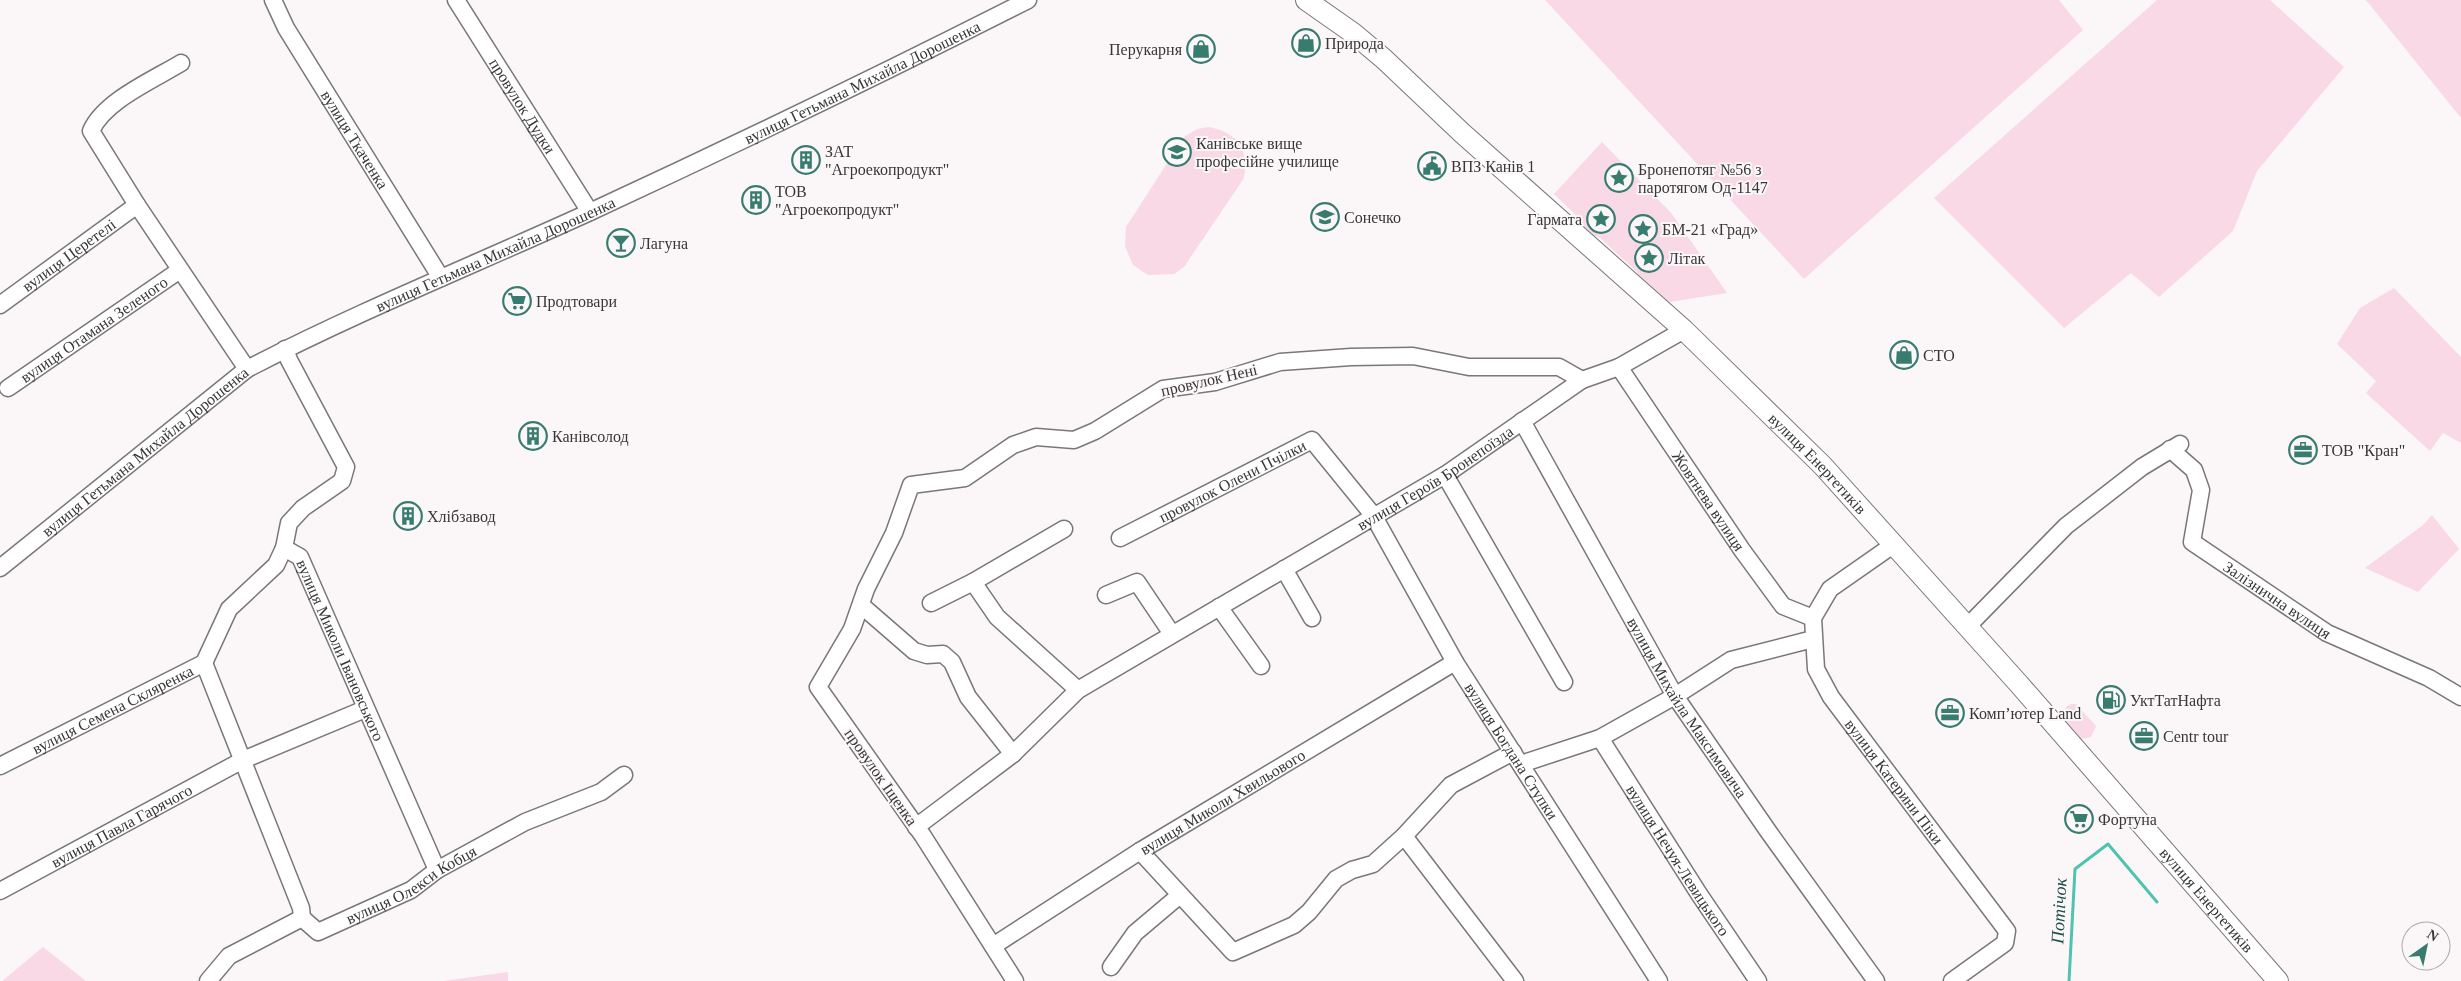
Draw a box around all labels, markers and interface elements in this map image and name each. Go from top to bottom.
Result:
street label: вулиця Гетьмана Михайла Дорошенка [742,17,983,147]
shop icon: Природа [1291,28,1321,58]
shop icon: Перукарня [1186,34,1216,64]
place label: Природа [1325,35,1384,53]
place label: Перукарня [1109,41,1183,59]
street label: провулок Дудки [486,55,559,157]
street label: вулиця Ткаченка [318,87,392,192]
place label: Канівське вище професійне училище [1196,135,1339,171]
school or university icon: Канівське вище професійне училище [1162,137,1192,167]
place label: ЗАТ "Агроекопродукт" [825,143,949,179]
building icon: ЗАТ "Агроекопродукт" [791,145,821,175]
public building icon: ВПЗ Канів 1 [1417,151,1447,181]
place label: ВПЗ Канів 1 [1451,158,1535,175]
place label: Бронепотяг №56 з паротягом Од-1147 [1638,161,1768,197]
place icon: Бронепотяг №56 з паротягом Од-1147 [1604,163,1634,193]
place label: ТОВ "Агроекопродукт" [775,183,899,219]
building icon: ТОВ "Агроекопродукт" [741,185,771,215]
street label: вулиця Гетьмана Михайла Дорошенка [373,193,618,314]
school or university icon: Сонечко [1310,202,1340,232]
place icon: Гармата [1586,204,1616,234]
place label: Сонечко [1344,209,1401,226]
place label: Гармата [1527,211,1582,229]
place icon: БМ-21 «Град» [1628,214,1658,244]
street label: вулиця Церетелі [19,215,119,295]
place label: БМ-21 «Град» [1662,221,1758,239]
bar icon: Лагуна [606,228,636,258]
place label: Лагуна [640,235,688,253]
place icon: Літак [1634,243,1664,273]
place label: Літак [1668,250,1706,267]
street label: вулиця Отамана Зеленого [17,273,170,386]
supermarket icon: Продтовари [502,286,532,316]
place label: Продтовари [536,293,617,311]
shop icon: СТО [1889,340,1919,370]
place label: СТО [1923,347,1955,364]
street label: провулок Нені [1159,361,1260,400]
street label: вулиця Гетьмана Михайла Дорошенка [38,363,251,539]
street label: вулиця Енергетиків [1765,409,1870,517]
building icon: Канівсолод [518,421,548,451]
street label: вулиця Героїв Бронепоїзда [1354,422,1516,533]
place label: Канівсолод [552,428,629,446]
office icon: ТОВ "Кран" [2288,435,2318,465]
street label: провулок Олени Пчілки [1156,436,1309,525]
place label: ТОВ "Кран" [2322,442,2405,460]
street label: Жовтнева вулиця [1669,447,1749,554]
building icon: Хлібзавод [393,501,423,531]
place label: Хлібзавод [427,508,496,526]
street label: вулиця Миколи Івановського [294,557,388,743]
street label: Залізнична вулиця [2221,557,2335,642]
street label: вулиця Михайла Максимовича [1624,614,1751,801]
street label: вулиця Семена Скляренка [29,662,196,757]
street label: вулиця Богдана Ступки [1462,679,1562,823]
fuel station icon: УктТатНафта [2096,685,2126,715]
place label: УктТатНафта [2130,692,2221,710]
office icon: Комп’ютер Land [1935,698,1965,728]
place label: Комп’ютер Land [1969,705,2081,723]
street label: вулиця Катерини Піки [1842,716,1947,848]
office icon: Centr tour [2129,721,2159,751]
street label: провулок Іщенка [840,725,921,829]
place label: Centr tour [2163,728,2229,745]
street label: вулиця Миколи Хвильового [1137,746,1308,858]
street label: вулиця Павла Гарячого [48,781,195,870]
street label: вулиця Нечуя-Левицького [1623,781,1733,939]
supermarket icon: Фортуна [2064,804,2094,834]
place label: Фортуна [2098,811,2157,829]
street label: вулиця Олекси Кобця [343,842,480,927]
street label: вулиця Енергетиків [2157,844,2257,956]
water label: Потічок [2047,877,2071,945]
north arrow [2401,921,2451,971]
text: N [2424,926,2441,945]

